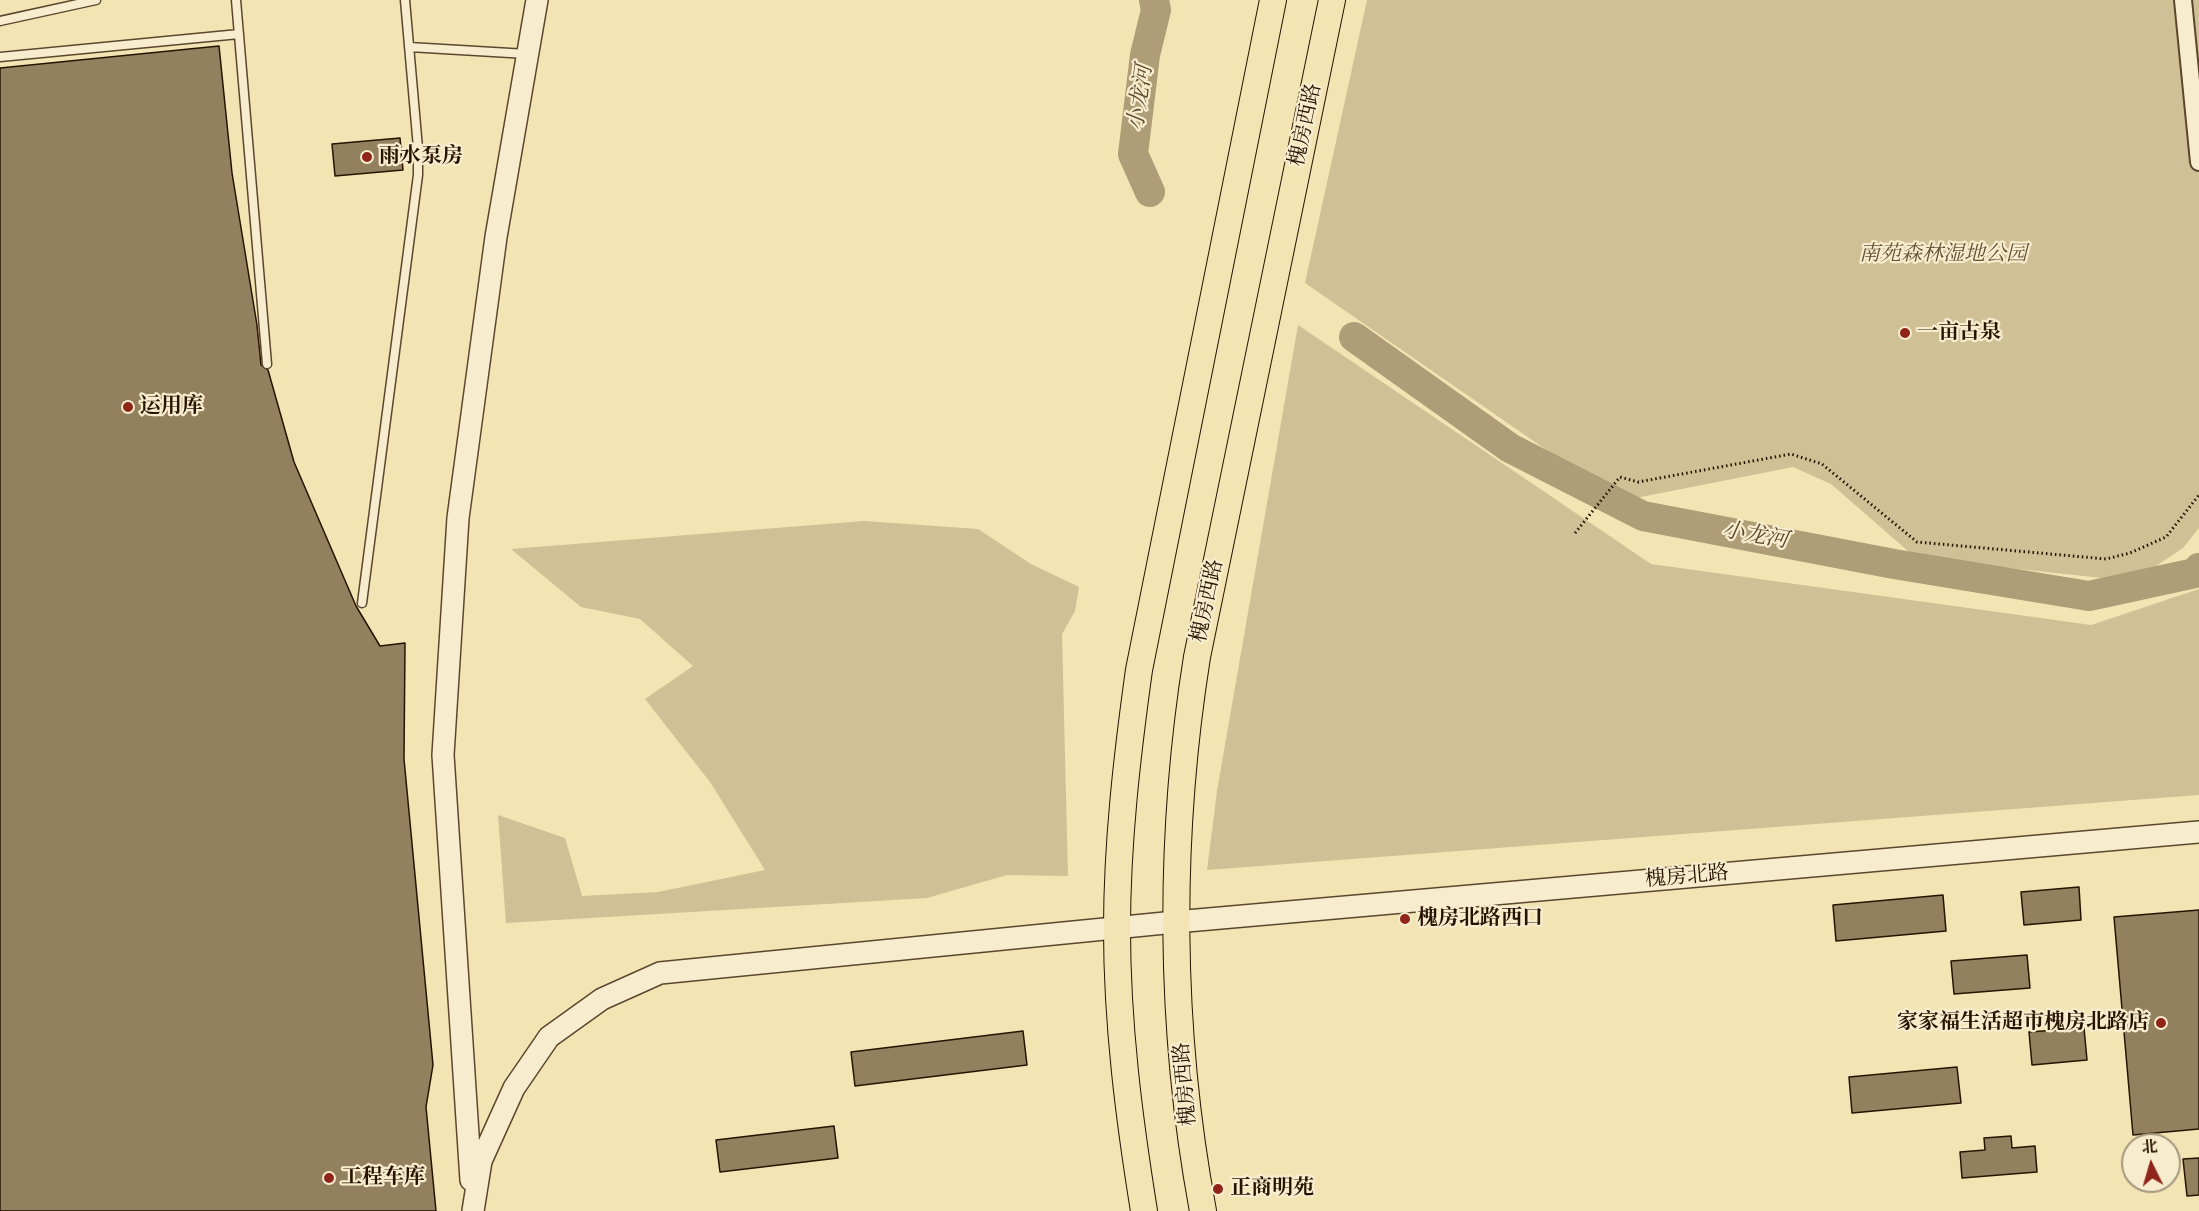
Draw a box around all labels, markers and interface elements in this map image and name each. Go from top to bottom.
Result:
water label: 小龙河 [1123,63,1159,133]
street label: 槐房西路 [1285,81,1327,169]
place label: 雨水泵房 [379,144,463,170]
marker: 雨水泵房 [360,150,374,164]
park label: 南苑森林湿地公园 [1859,242,2027,268]
place label: 一亩古泉 [1917,320,2001,346]
marker: 一亩古泉 [1898,326,1912,340]
place label: 运用库 [140,394,203,420]
marker: 运用库 [121,400,135,414]
water label: 小龙河 [1720,517,1790,555]
street label: 槐房西路 [1187,557,1229,645]
street label: 槐房北路 [1644,861,1730,893]
place label: 槐房北路西口 [1417,906,1543,932]
marker: 槐房北路西口 [1398,912,1412,926]
place label: 家家福生活超市槐房北路店 [1897,1010,2149,1036]
marker: 家家福生活超市槐房北路店 [2154,1016,2168,1030]
street label: 槐房西路 [1170,1041,1202,1127]
north arrow [2121,1133,2181,1193]
text: 北 [2141,1136,2158,1157]
place label: 工程车库 [341,1165,425,1191]
marker: 工程车库 [322,1171,336,1185]
place label: 正商明苑 [1230,1176,1314,1202]
marker: 正商明苑 [1211,1182,1225,1196]

